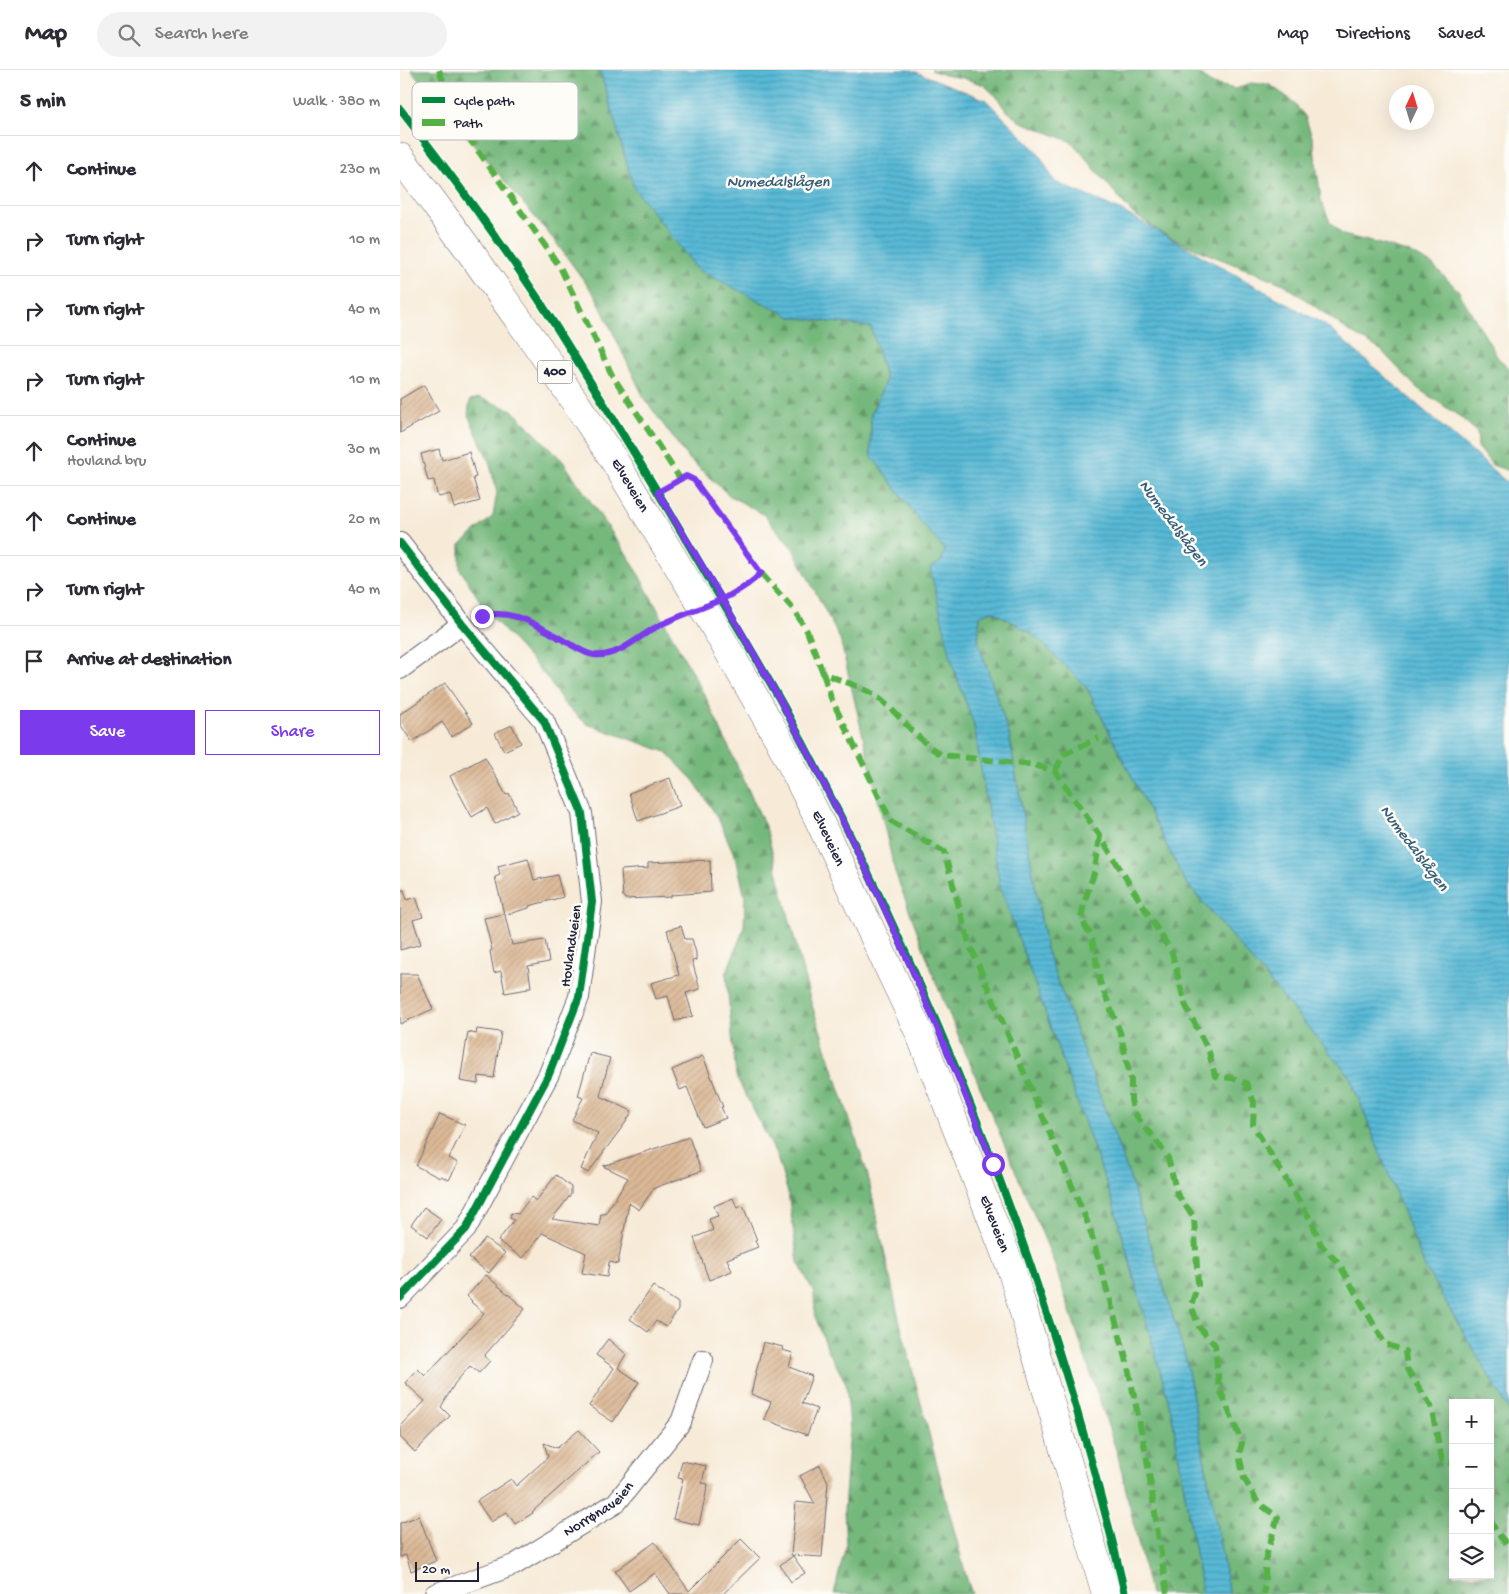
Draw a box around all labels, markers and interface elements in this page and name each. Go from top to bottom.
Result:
search box [97,12,447,57]
text: Map [25,20,67,49]
icon: search [115,21,143,49]
text: Search here [155,23,248,46]
text: Map [1277,24,1309,45]
text: Directions [1337,24,1410,45]
text: Saved [1438,24,1484,45]
legend [412,82,578,140]
north arrow [1389,85,1434,130]
text: 5 min [20,90,65,115]
text: Walk · 380 m [293,93,380,112]
text: Cycle path [454,94,515,111]
text: Path [453,116,483,133]
icon: ahead [20,157,48,185]
text: Continue [67,159,136,182]
text: 230 m [340,161,380,180]
water label: Numedalslågen [727,174,830,193]
icon: right [20,227,48,255]
text: Turn right [67,229,143,252]
text: 10 m [349,231,380,250]
icon: right [20,297,48,325]
text: Turn right [67,299,143,322]
text: 40 m [348,301,380,320]
road number: 400 [538,360,572,384]
icon: right [20,367,48,395]
text: Turn right [67,369,143,392]
text: 10 m [349,371,380,390]
text: Continue [67,430,136,453]
icon: ahead [20,437,48,465]
text: 30 m [347,441,380,460]
text: Hovland bru [67,453,146,472]
street label: Elveveien [606,456,653,516]
water label: Numedalslågen [1134,477,1211,571]
icon: ahead [20,507,48,535]
text: Continue [67,509,136,532]
text: 20 m [348,511,380,530]
icon: right [20,577,48,605]
text: Turn right [67,579,143,602]
text: 40 m [348,581,380,600]
route end [471,605,494,628]
icon: arrive [20,647,48,675]
text: Arrive at destination [67,649,231,672]
button: Save [20,710,195,755]
button: Share [205,710,380,755]
water label: Numedalslågen [1375,802,1452,896]
street label: Elveveien [807,808,849,869]
street label: Hovlandveien [557,904,587,988]
route start [982,1153,1005,1176]
street label: Elveveien [975,1193,1013,1255]
map controls [1449,1399,1494,1579]
button: + [1449,1399,1494,1444]
button: − [1449,1444,1494,1489]
street label: Norrønaveien [560,1478,638,1542]
button: locate [1449,1489,1494,1534]
button: layers [1449,1534,1494,1579]
scale bar [415,1559,479,1582]
text: 20 m [422,1562,450,1579]

